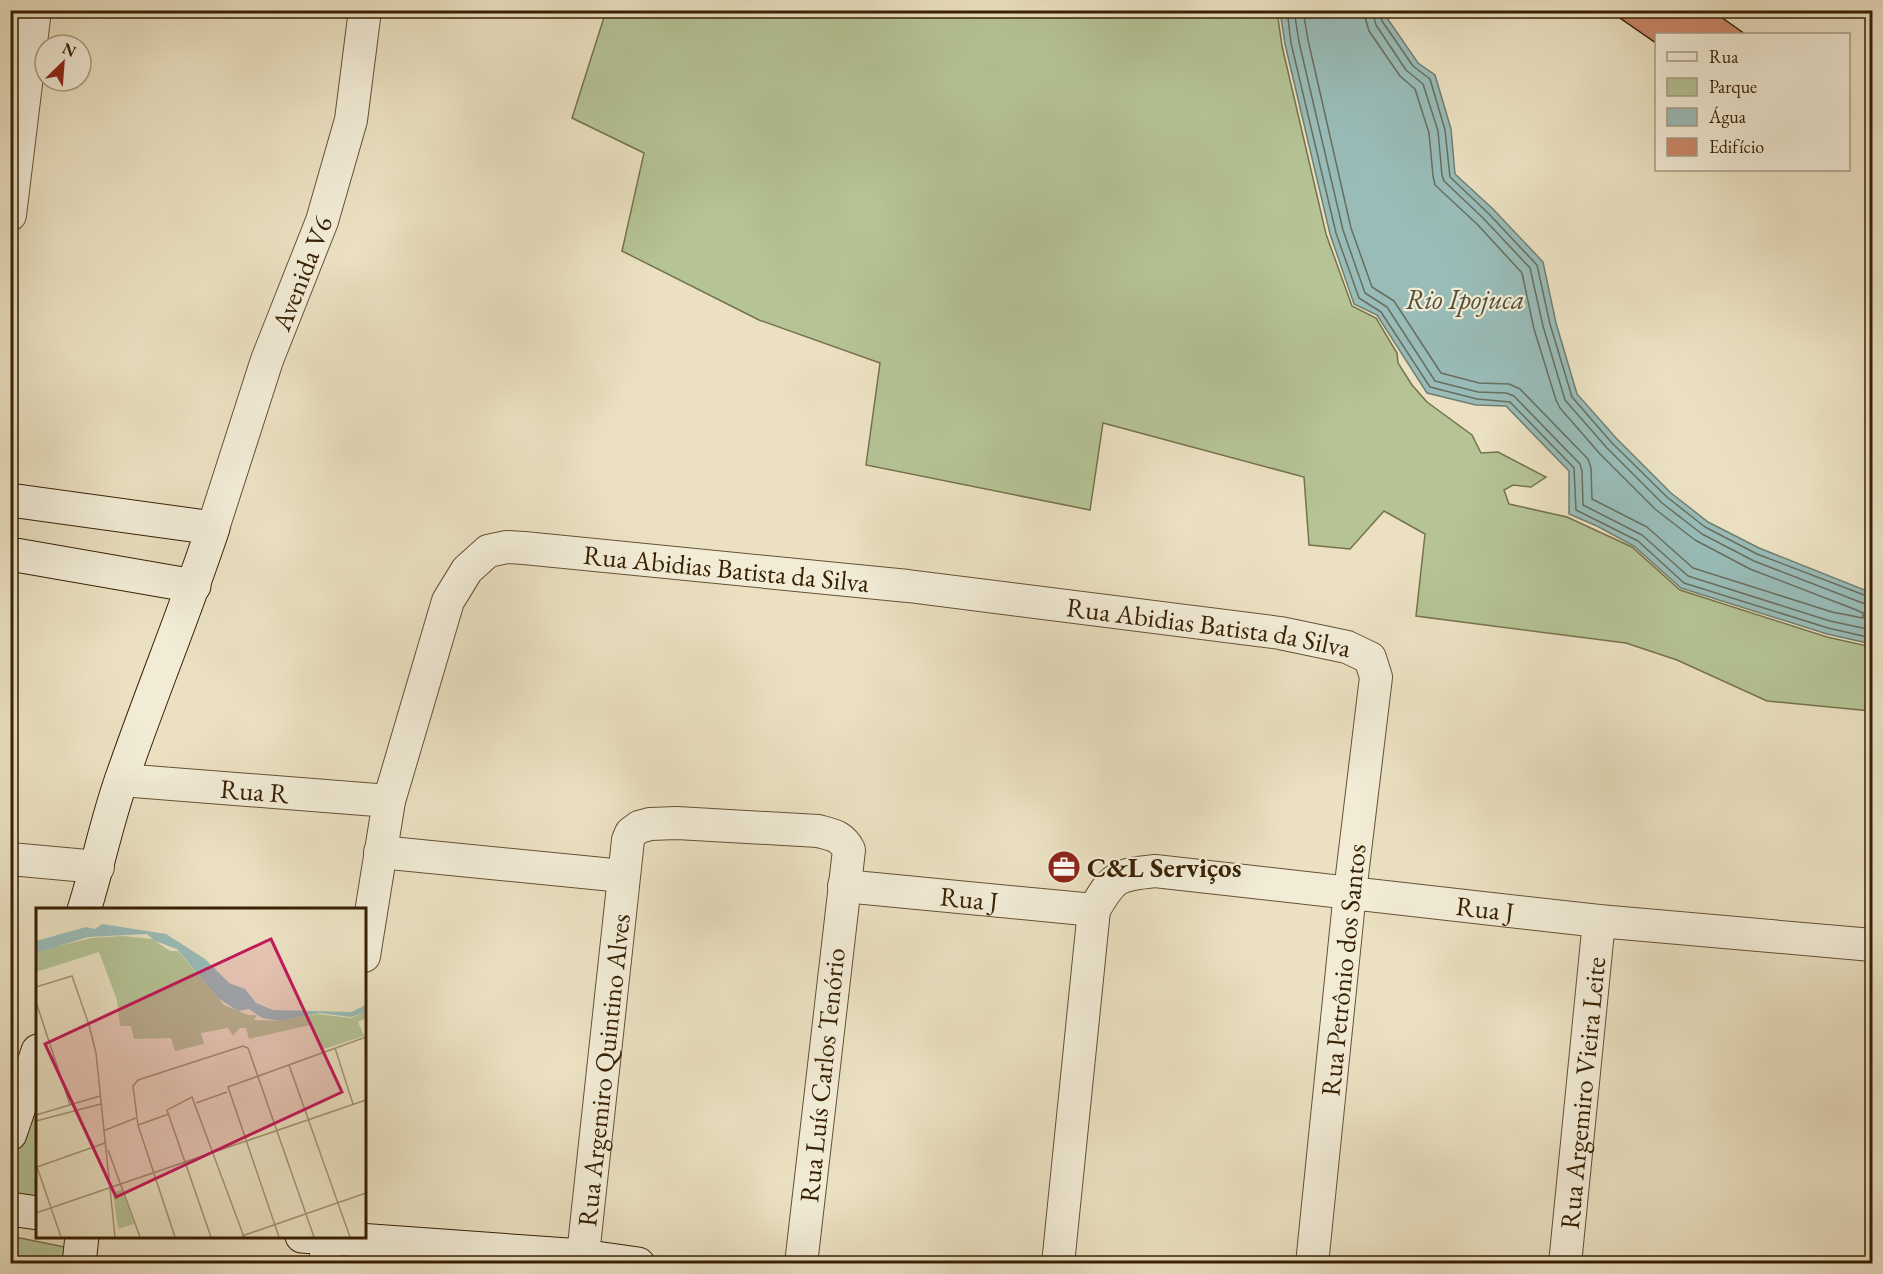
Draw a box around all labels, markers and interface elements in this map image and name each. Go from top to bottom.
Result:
north arrow [33,33,93,93]
legend [1655,33,1850,171]
text: N [59,38,79,62]
text: Rua [1709,45,1739,68]
text: Parque [1709,75,1757,98]
text: Água [1708,105,1747,128]
text: Edifício [1709,135,1764,158]
street label: Avenida V6 [263,211,340,336]
water label: Rio Ipojuca [1405,281,1525,317]
street label: Rua Abidias Batista da Silva [582,536,871,600]
street label: Rua Abidias Batista da Silva [1065,589,1354,665]
street label: Rua R [219,770,291,811]
street label: Rua Petrônio dos Santos [1312,842,1374,1098]
office icon: C&L Serviços [1046,849,1082,885]
place label: C&L Serviços [1087,850,1241,885]
street label: Rua J [938,878,1000,918]
street label: Rua J [1454,888,1517,929]
inset map [36,908,366,1238]
street label: Rua Argemiro Quintino Alves [569,912,637,1228]
street label: Rua Luís Carlos Tenório [791,946,853,1204]
street label: Rua Argemiro Vieira Leite [1551,955,1613,1231]

